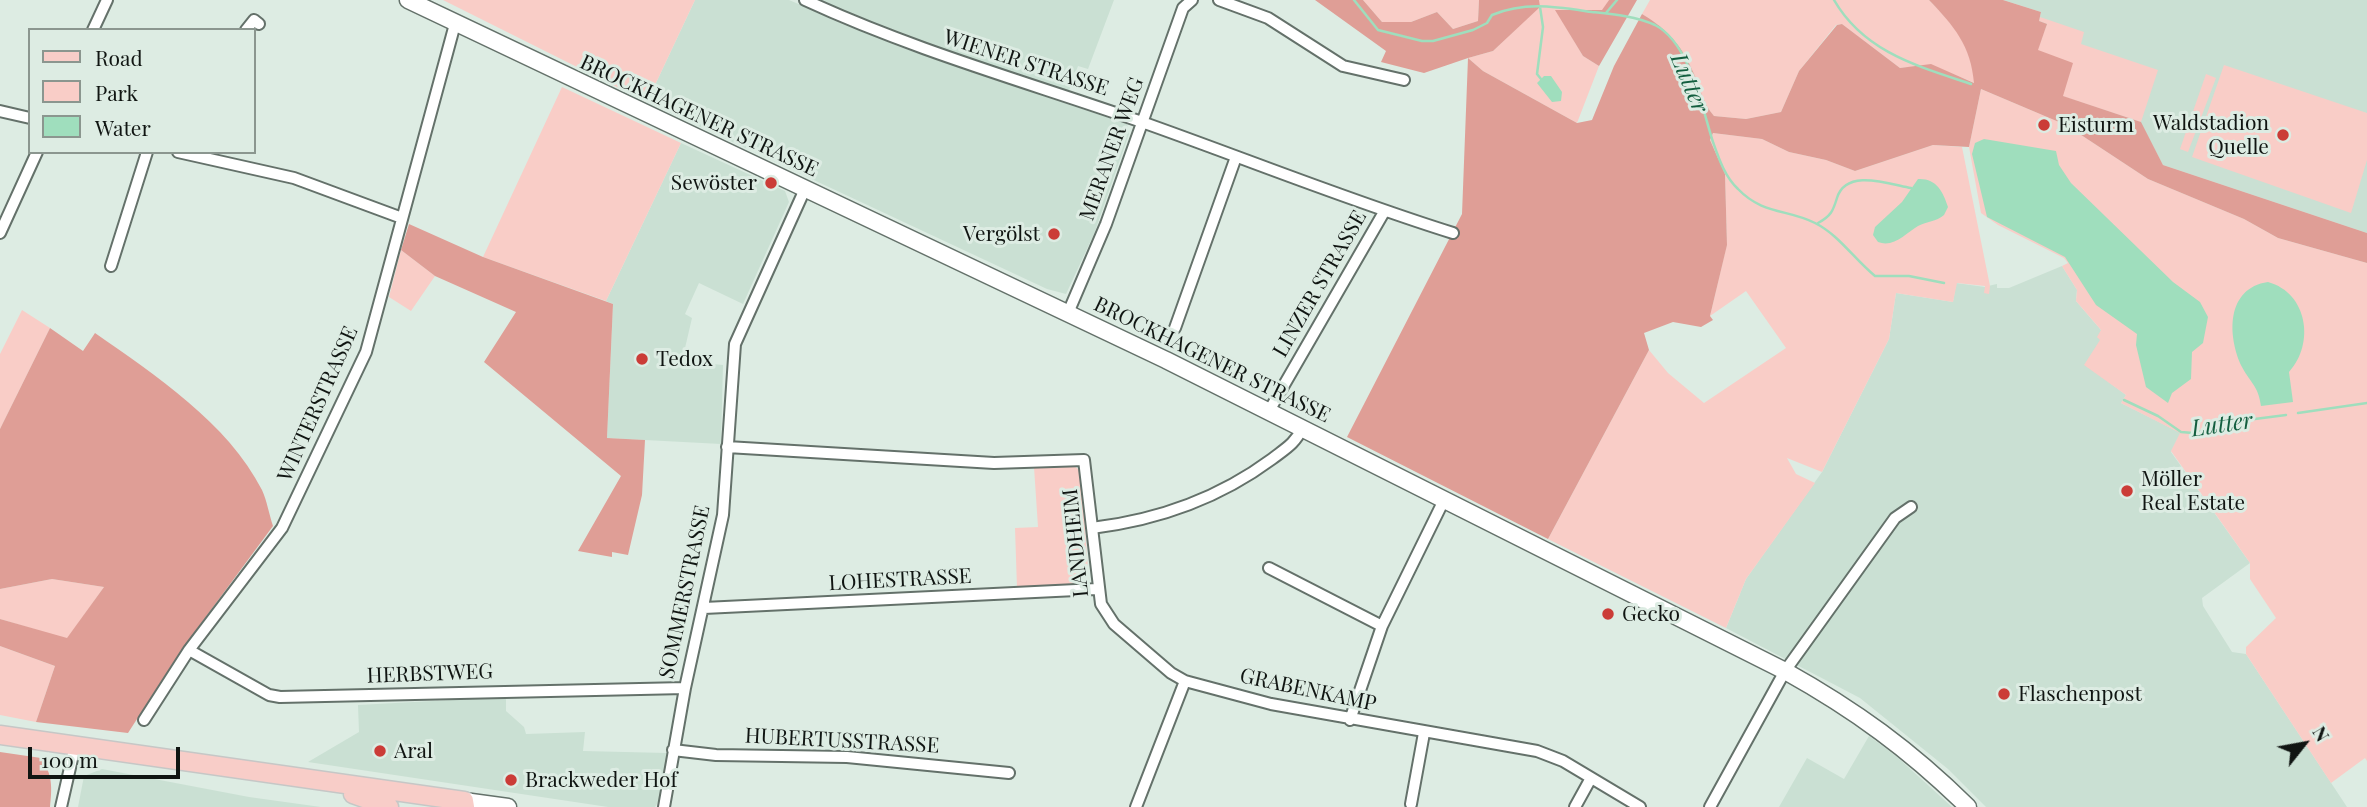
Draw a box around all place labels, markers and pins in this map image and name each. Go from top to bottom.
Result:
place label: Waldstadion Quelle [2153,110,2269,160]
place label: Eisturm [2058,112,2134,138]
marker: Eisturm [2036,117,2052,133]
marker: Waldstadion Quelle [2275,127,2291,143]
place label: Sewöster [671,170,757,196]
marker: Sewöster [763,175,779,191]
place label: Vergölst [963,221,1040,247]
marker: Vergölst [1046,226,1062,242]
place label: Tedox [656,346,713,372]
marker: Tedox [634,351,650,367]
place label: Möller Real Estate [2141,466,2245,516]
marker: Möller Real Estate [2119,483,2135,499]
place label: Gecko [1622,601,1680,627]
marker: Gecko [1600,606,1616,622]
place label: Flaschenpost [2018,681,2142,707]
marker: Flaschenpost [1996,686,2012,702]
place label: Aral [394,738,433,764]
marker: Aral [372,743,388,759]
place label: Brackweder Hof [525,767,678,793]
marker: Brackweder Hof [503,772,519,788]

